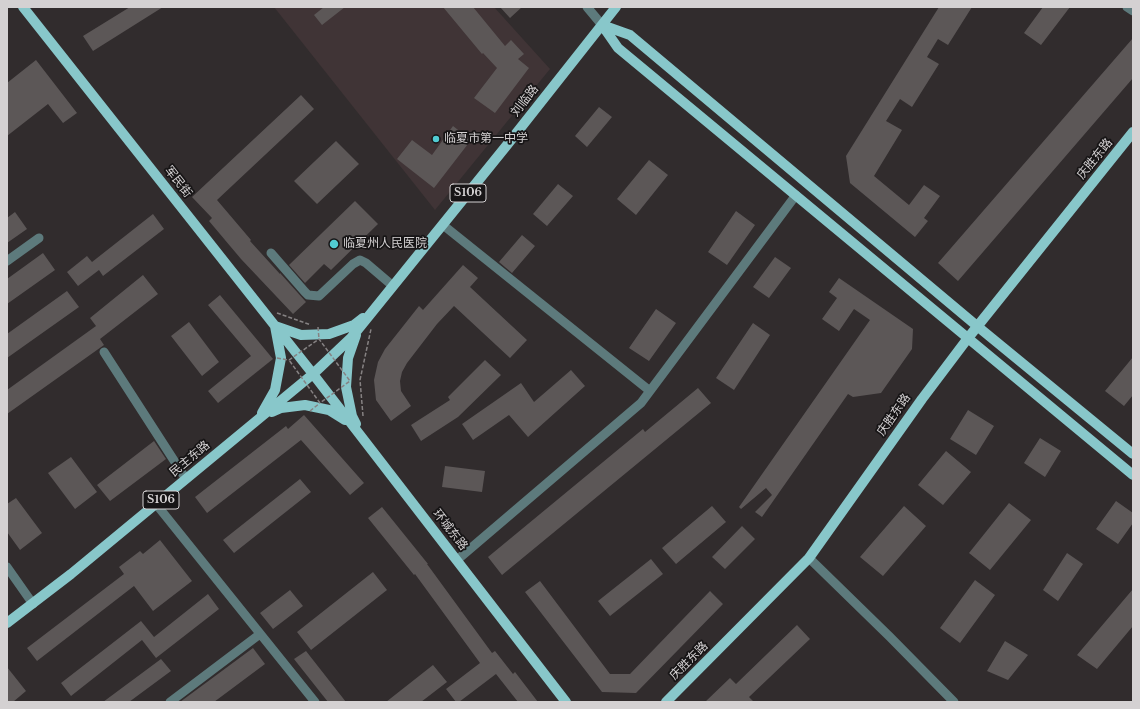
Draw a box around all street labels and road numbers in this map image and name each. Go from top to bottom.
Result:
street label: 刘临路 [508,82,542,120]
street label: 庆胜东路 [1074,136,1116,182]
street label: 军民街 [161,163,195,201]
road number: S106 [450,184,486,202]
street label: 庆胜东路 [874,391,914,439]
street label: 民主东路 [167,438,213,480]
road number: S106 [143,491,179,509]
street label: 环城东路 [430,507,470,553]
street label: 庆胜东路 [667,639,711,683]

